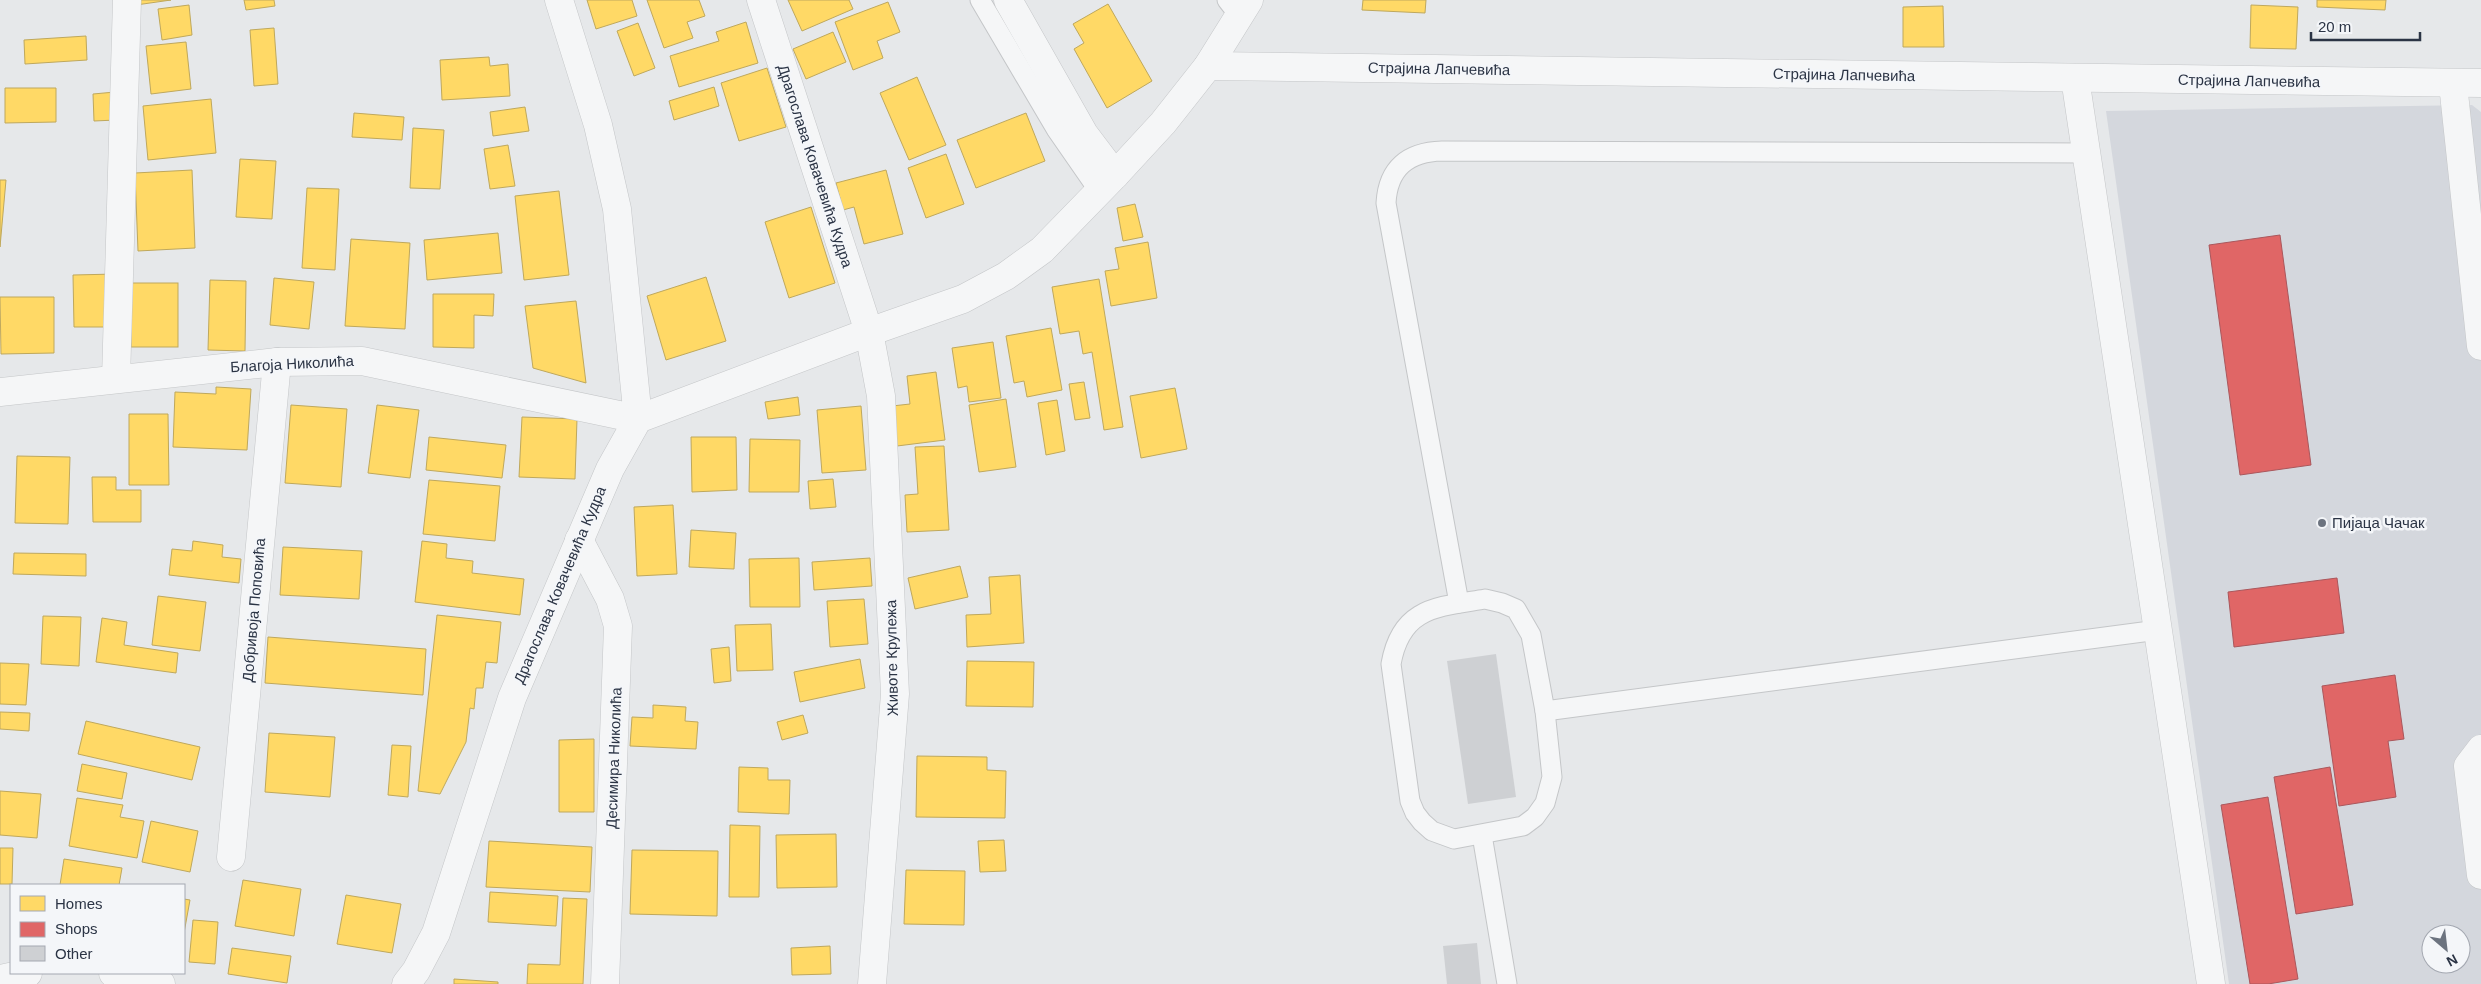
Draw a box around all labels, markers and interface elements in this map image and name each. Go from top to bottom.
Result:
scale bar [2311,10,2420,42]
text: 20 m [2318,18,2351,35]
street label: Страјина Лапчевића [1368,59,1511,78]
street label: Драгослава Ковачевића Кудра [775,62,857,270]
street label: Страјина Лапчевића [1773,65,1916,84]
street label: Страјина Лапчевића [2178,71,2321,90]
street label: Благоја Николића [230,352,355,375]
street label: Драгослава Ковачевића Кудра [510,483,609,686]
place label: Пијаца Чачак [2332,514,2425,531]
marker: Пијаца Чачак [2316,517,2328,529]
street label: Добривоја Поповића [239,537,268,683]
street label: Животе Крупежа [882,599,901,716]
street label: Десимира Николића [603,686,624,829]
legend [10,884,185,974]
text: Homes [55,895,103,912]
text: Shops [55,920,98,937]
north arrow [2421,924,2471,974]
text: Other [55,945,93,962]
text: N [2444,951,2460,970]

